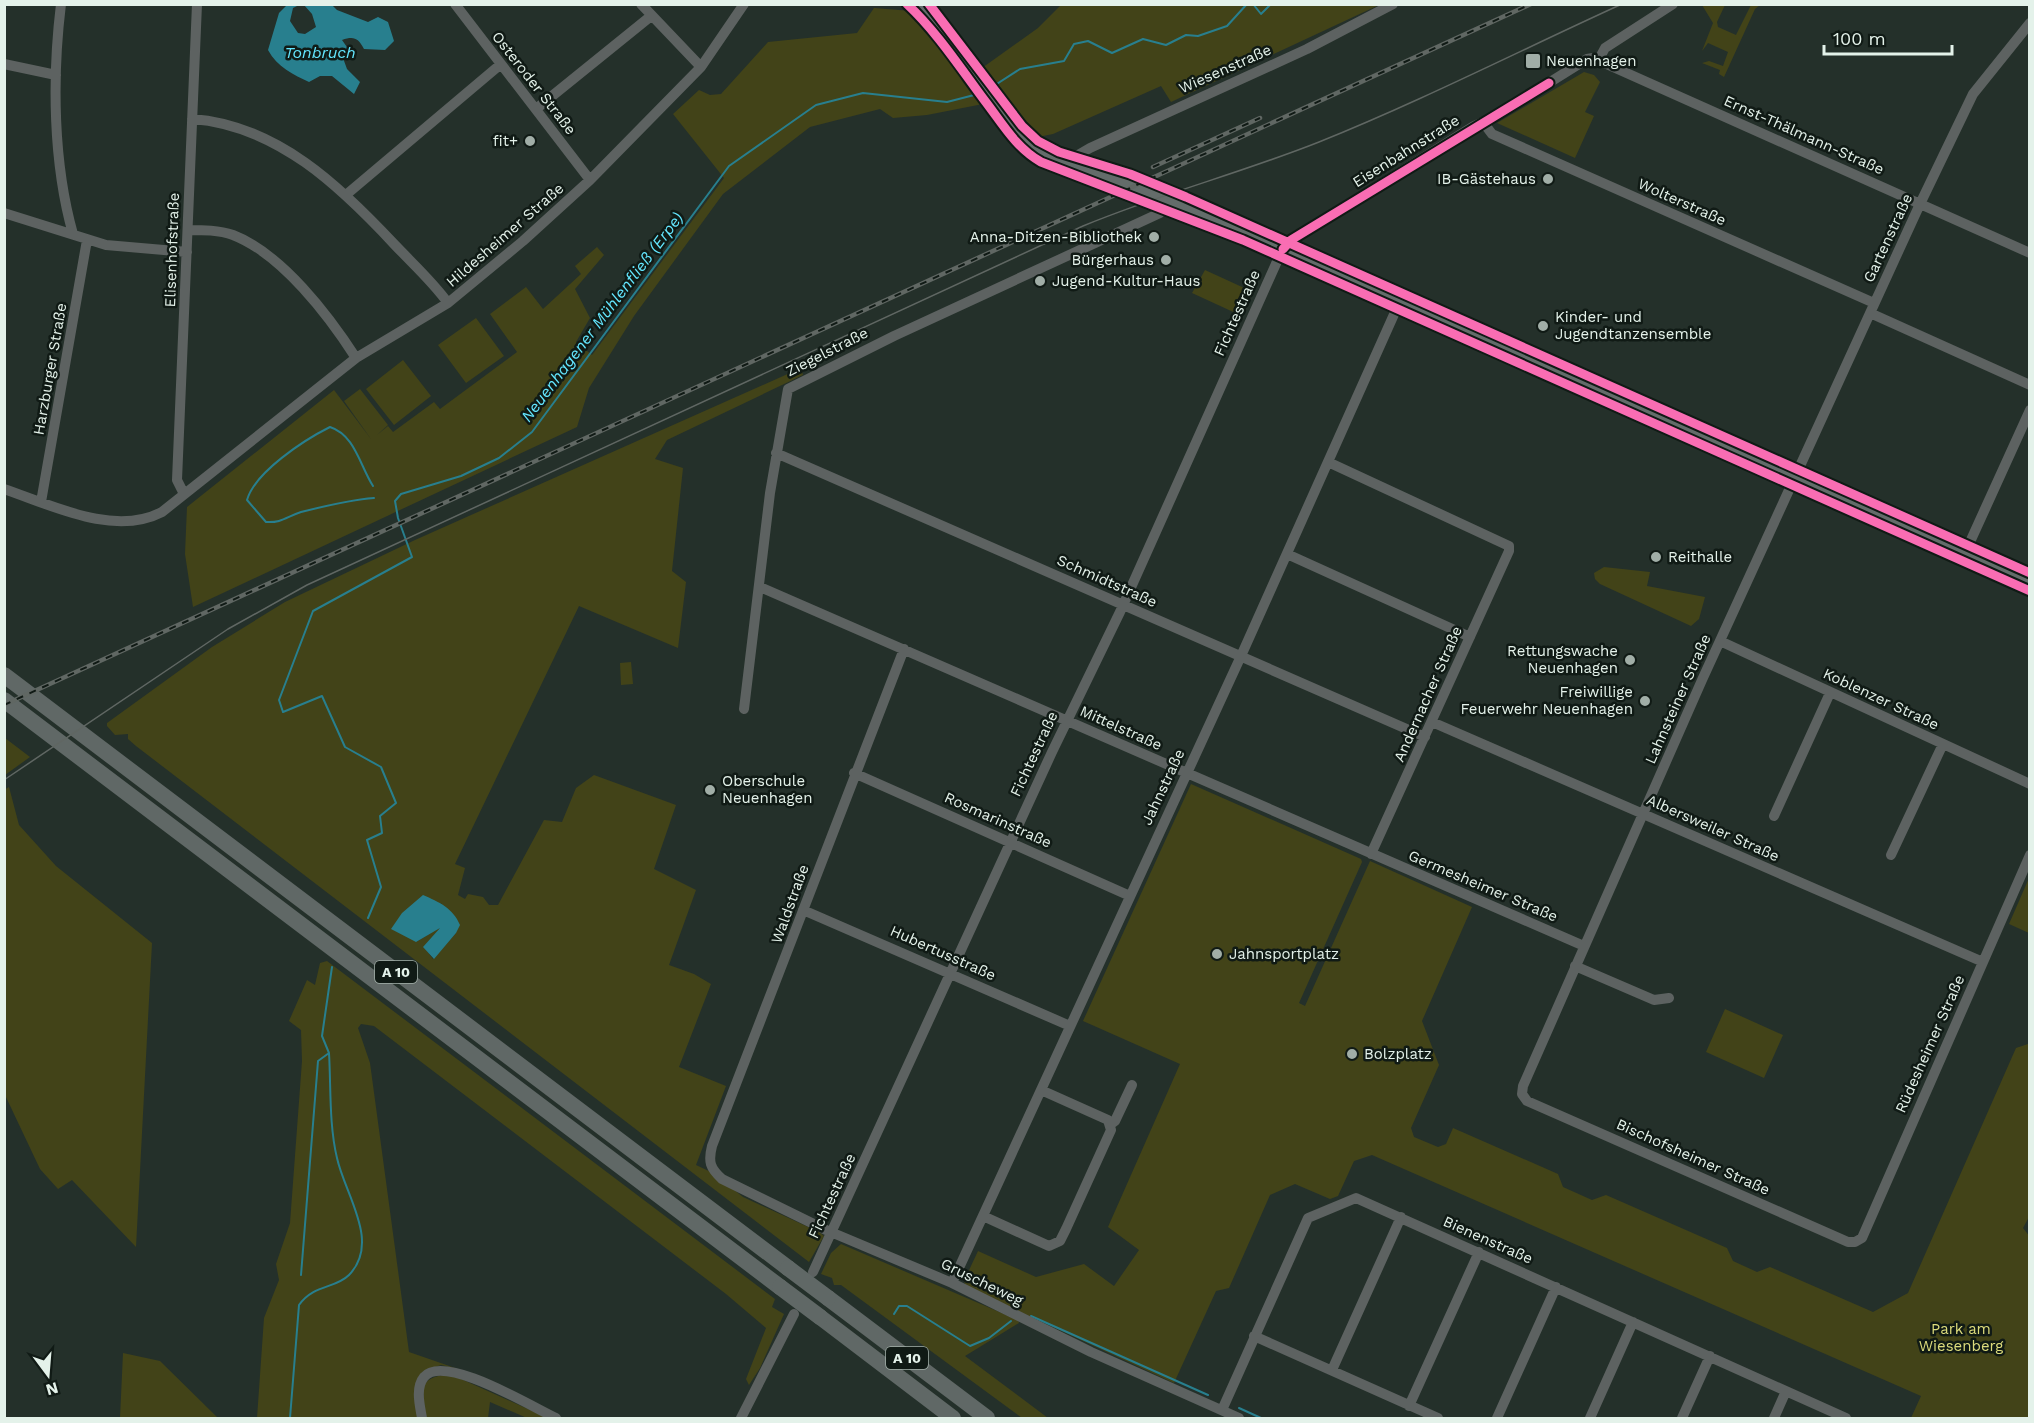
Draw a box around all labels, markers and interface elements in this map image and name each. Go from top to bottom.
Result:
scale bar [1824,18,1952,56]
street label: Osteroder Straße [488,28,580,138]
text: 100 m [1833,28,1886,49]
street label: Wiesenstraße [1176,41,1274,97]
water label: Tonbruch [285,43,356,62]
marker: Neuenhagen [1524,52,1542,70]
place label: Neuenhagen [1546,52,1636,70]
street label: Ernst-Thälmann-Straße [1721,92,1887,178]
street label: Eisenbahnstraße [1349,111,1463,191]
place label: fit+ [493,132,518,150]
marker: fit+ [523,134,537,148]
place label: IB-Gästehaus [1437,170,1536,188]
marker: IB-Gästehaus [1541,172,1555,186]
street label: Wolterstraße [1635,175,1729,229]
street label: Hildesheimer Straße [443,179,567,291]
street label: Gartenstraße [1860,191,1916,285]
street label: Elisenhofstraße [161,192,183,308]
water label: Neuenhagener Mühlenfließ (Erpe) [517,209,687,425]
place label: Anna-Ditzen-Bibliothek [970,228,1142,246]
marker: Anna-Ditzen-Bibliothek [1147,230,1161,244]
place label: Bürgerhaus [1072,251,1154,269]
marker: Bürgerhaus [1159,253,1173,267]
street label: Fichtestraße [1210,267,1264,359]
place label: Jugend-Kultur-Haus [1052,272,1200,290]
marker: Jugend-Kultur-Haus [1033,274,1047,288]
street label: Harzburger Straße [30,302,70,436]
place label: Kinder- und Jugendtanzensemble [1555,308,1711,343]
marker: Kinder- und Jugendtanzensemble [1536,319,1550,333]
street label: Ziegelstraße [783,324,871,380]
place label: Reithalle [1668,548,1732,566]
marker: Reithalle [1649,550,1663,564]
street label: Schmidtstraße [1054,551,1160,611]
street label: Andernacher Straße [1390,623,1466,765]
street label: Lahnsteiner Straße [1641,631,1715,767]
place label: Rettungswache Neuenhagen [1507,642,1618,677]
marker: Rettungswache Neuenhagen [1623,653,1637,667]
street label: Koblenzer Straße [1820,664,1942,734]
place label: Freiwillige Feuerwehr Neuenhagen [1460,683,1633,718]
marker: Freiwillige Feuerwehr Neuenhagen [1638,694,1652,708]
street label: Mittelstraße [1077,702,1165,754]
street label: Fichtestraße [1006,708,1062,800]
street label: Jahnstraße [1138,746,1188,828]
place label: Oberschule Neuenhagen [722,772,812,807]
marker: Oberschule Neuenhagen [703,783,717,797]
street label: Rosmarinstraße [942,788,1054,852]
street label: Albersweiler Straße [1644,791,1782,865]
street label: Germesheimer Straße [1406,846,1560,926]
street label: Waldstraße [767,862,813,946]
street label: Hubertusstraße [887,922,999,984]
place label: Jahnsportplatz [1229,945,1339,963]
marker: Jahnsportplatz [1210,947,1224,961]
road number: A 10 [375,961,417,983]
street label: Rüdesheimer Straße [1891,972,1969,1116]
place label: Bolzplatz [1364,1045,1432,1063]
marker: Bolzplatz [1345,1047,1359,1061]
street label: Bischofsheimer Straße [1614,1115,1772,1199]
street label: Fichtestraße [804,1150,860,1242]
street label: Bienenstraße [1440,1212,1536,1268]
street label: Gruscheweg [938,1254,1026,1310]
park label: Park am Wiesenberg [1919,1320,2003,1355]
north arrow [18,1345,78,1405]
road number: A 10 [886,1347,928,1369]
text: N [44,1378,60,1400]

